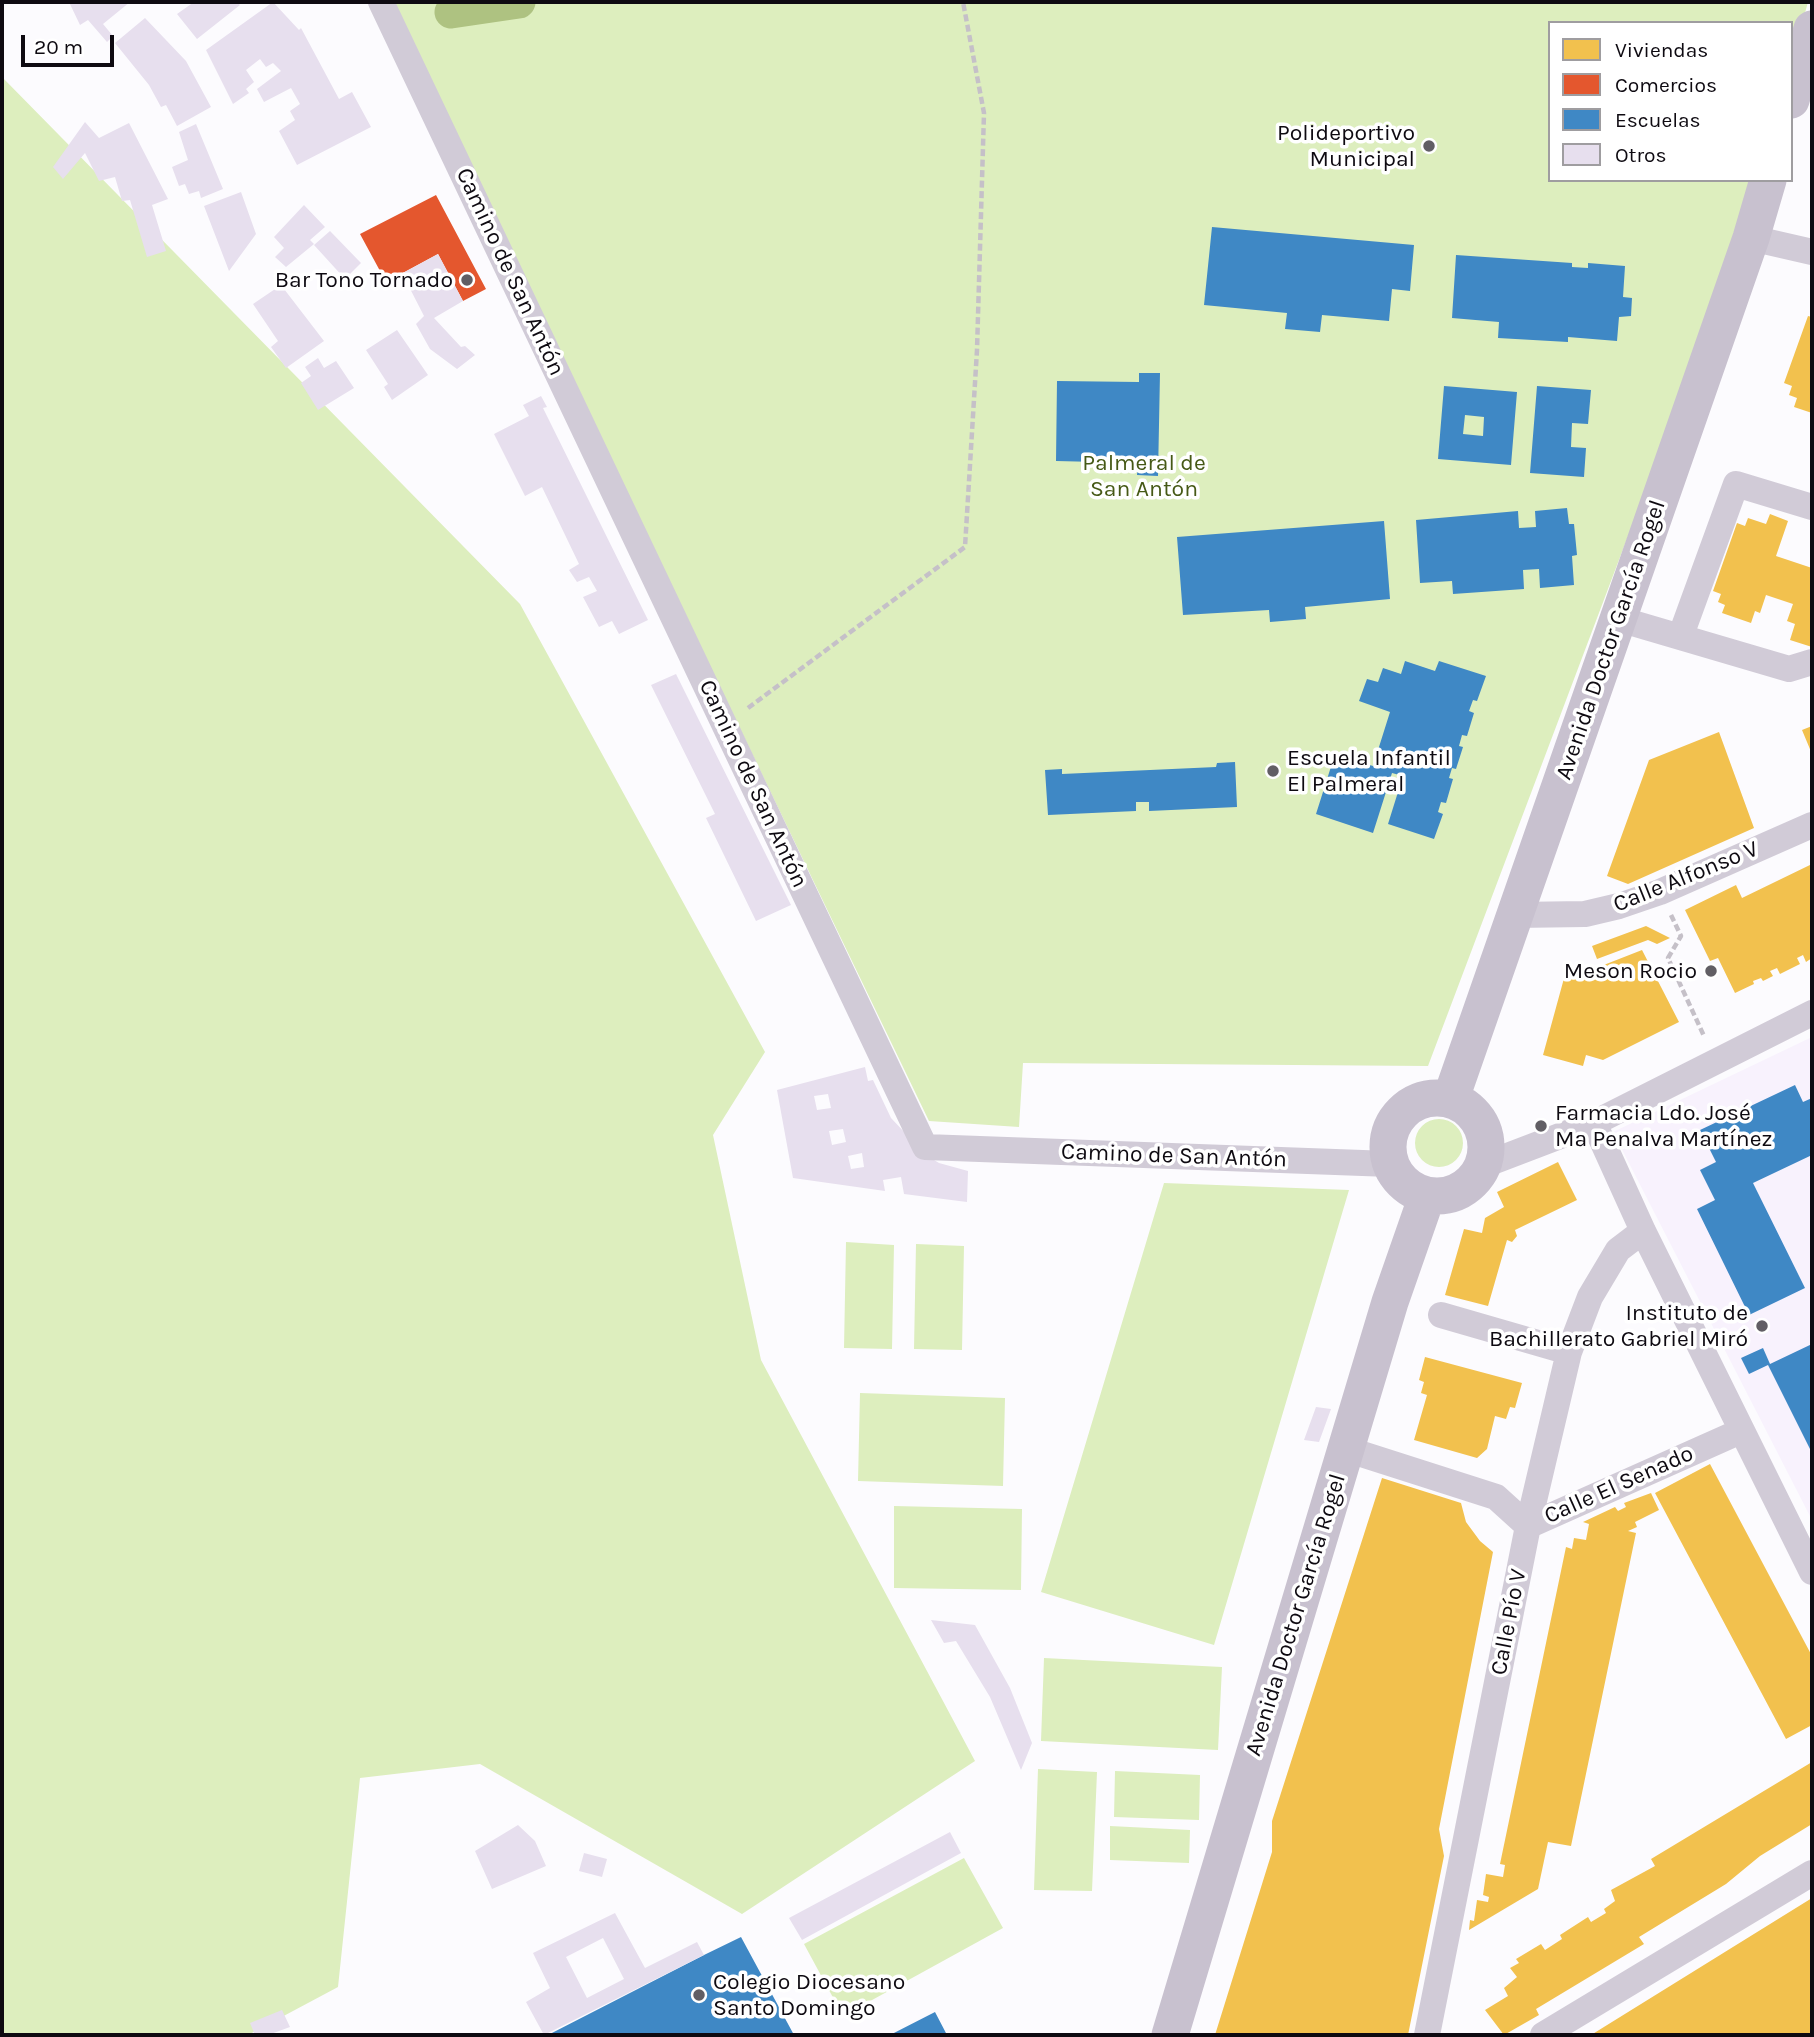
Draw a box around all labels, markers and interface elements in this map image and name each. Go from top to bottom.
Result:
scale bar [24,21,117,65]
legend [1548,21,1793,182]
text: 20 m [34,35,83,59]
text: Viviendas [1615,38,1708,62]
text: Comercios [1615,73,1717,97]
text: Escuelas [1615,108,1701,132]
place label: Polideportivo Municipal [1277,119,1415,173]
marker: Polideportivo Municipal [1421,138,1437,154]
text: Otros [1615,143,1667,167]
street label: Camino de San Antón [450,164,570,380]
place label: Bar Tono Tornado [275,266,453,294]
marker: Bar Tono Tornado [459,272,475,288]
park label: Palmeral de San Antón [1082,449,1206,503]
street label: Avenida Doctor García Rogel [1550,497,1672,783]
street label: Camino de San Antón [693,676,813,892]
place label: Escuela Infantil El Palmeral [1287,744,1451,798]
marker: Escuela Infantil El Palmeral [1265,763,1281,779]
street label: Calle Alfonso V [1609,835,1763,919]
place label: Meson Rocio [1564,957,1697,985]
marker: Meson Rocio [1703,963,1719,979]
place label: Farmacia Ldo. José Mª Penalva Martínez [1555,1099,1772,1153]
marker: Farmacia Ldo. José Mª Penalva Martínez [1533,1118,1549,1134]
street label: Camino de San Antón [1061,1138,1287,1174]
place label: Instituto de Bachillerato Gabriel Miró [1489,1299,1748,1353]
marker: Instituto de Bachillerato Gabriel Miró [1754,1318,1770,1334]
street label: Calle El Senado [1540,1440,1698,1530]
street label: Avenida Doctor García Rogel [1240,1471,1352,1759]
street label: Calle Pío V [1485,1567,1533,1677]
place label: Colegio Diocesano Santo Domingo [713,1968,905,2022]
marker: Colegio Diocesano Santo Domingo [691,1987,707,2003]

